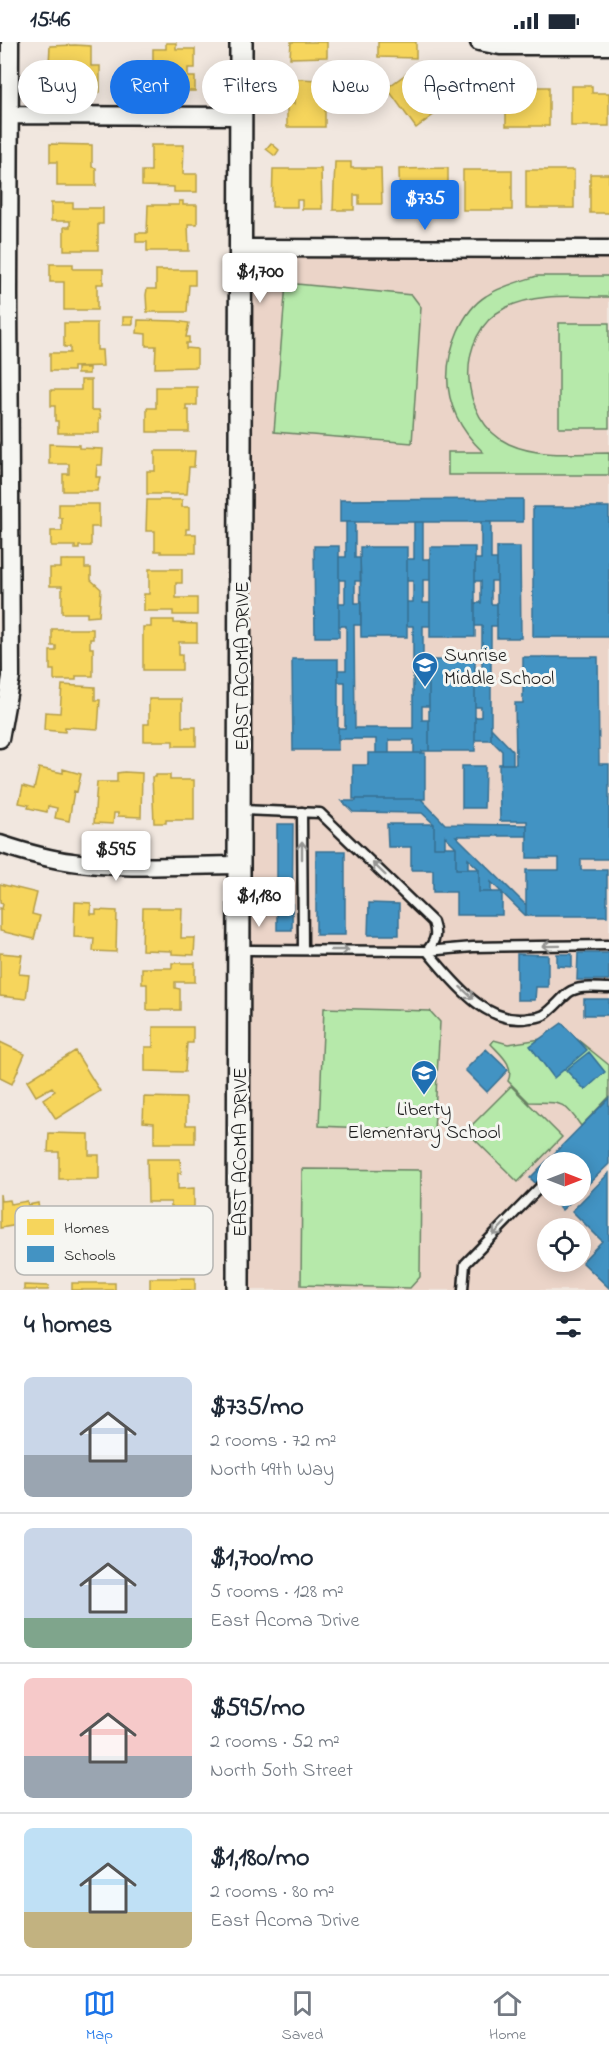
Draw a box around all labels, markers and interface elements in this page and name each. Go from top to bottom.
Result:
text: 15:46 [30,5,70,37]
chip: Buy [18,60,98,114]
chip: Rent [110,60,190,114]
chip: Filters [202,60,299,114]
chip: New [311,60,390,114]
chip: Apartment [402,60,537,114]
pin: $735 [389,180,461,231]
text: $735 [405,185,445,214]
pin: $1,700 [211,253,309,304]
text: $1,700 [236,258,284,287]
street label: EAST ACOMA DRIVE [229,581,258,751]
place label: Sunrise Middle School [444,642,554,694]
school or university icon: Sunrise Middle School [410,650,440,688]
pin: $595 [80,831,152,882]
text: $595 [96,836,137,865]
one-way arrow [296,840,308,860]
one-way arrow [371,862,386,877]
pin: $1,180 [210,877,308,928]
text: $1,180 [237,882,281,911]
one-way arrow [541,940,561,952]
one-way arrow [330,944,350,956]
one-way arrow [459,986,474,1000]
school or university icon: Liberty Elementary School [409,1058,439,1096]
street label: EAST ACOMA DRIVE [227,1067,256,1237]
place label: Liberty Elementary School [347,1096,501,1148]
north arrow [537,1152,591,1206]
map controls [537,1152,591,1272]
legend [15,1206,213,1275]
text: Homes [64,1217,109,1241]
button: locate [537,1218,591,1272]
one-way arrow [491,1222,506,1237]
text: Schools [64,1244,116,1268]
text: 4 homes [24,1307,112,1345]
icon: filters [552,1310,585,1343]
text: $735/mo [210,1389,304,1427]
icon: home [72,1401,144,1473]
text: 2 rooms · 72 m² [210,1427,337,1456]
text: North 49th Way [210,1456,334,1485]
text: $1,700/mo [210,1540,313,1578]
icon: home [72,1552,144,1624]
text: 5 rooms · 128 m² [210,1578,344,1607]
text: East Acoma Drive [210,1607,360,1636]
text: $595/mo [210,1690,305,1728]
icon: home [72,1702,144,1774]
text: 2 rooms · 52 m² [210,1728,340,1757]
text: North 50th Street [210,1757,353,1786]
text: $1,180/mo [210,1840,309,1878]
icon: home [72,1852,144,1924]
text: 2 rooms · 80 m² [210,1878,335,1907]
text: East Acoma Drive [210,1907,360,1936]
tab: Map [83,1987,116,2047]
tab: Saved [282,1987,323,2047]
tab: Home [489,1987,526,2047]

